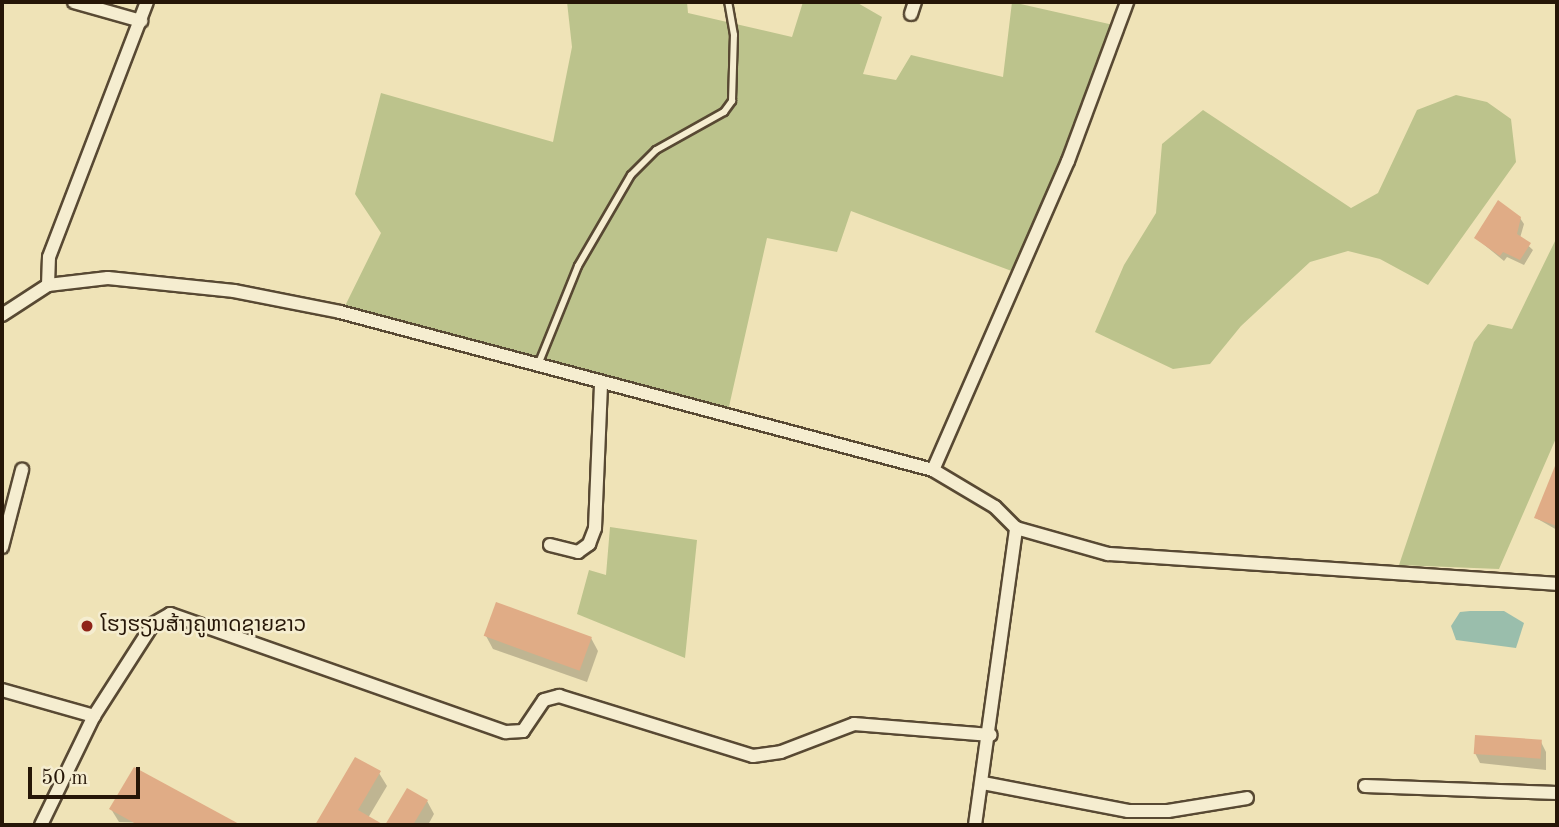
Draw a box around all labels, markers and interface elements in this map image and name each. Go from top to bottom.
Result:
place label: ໂຮງຮຽນສ້າງຄູຫາດຊາຍຂາວ [101,613,306,639]
marker: ໂຮງຮຽນສ້າງຄູຫາດຊາຍຂາວ [79,618,95,634]
scale bar [32,754,144,798]
text: 50 m [41,768,88,789]

